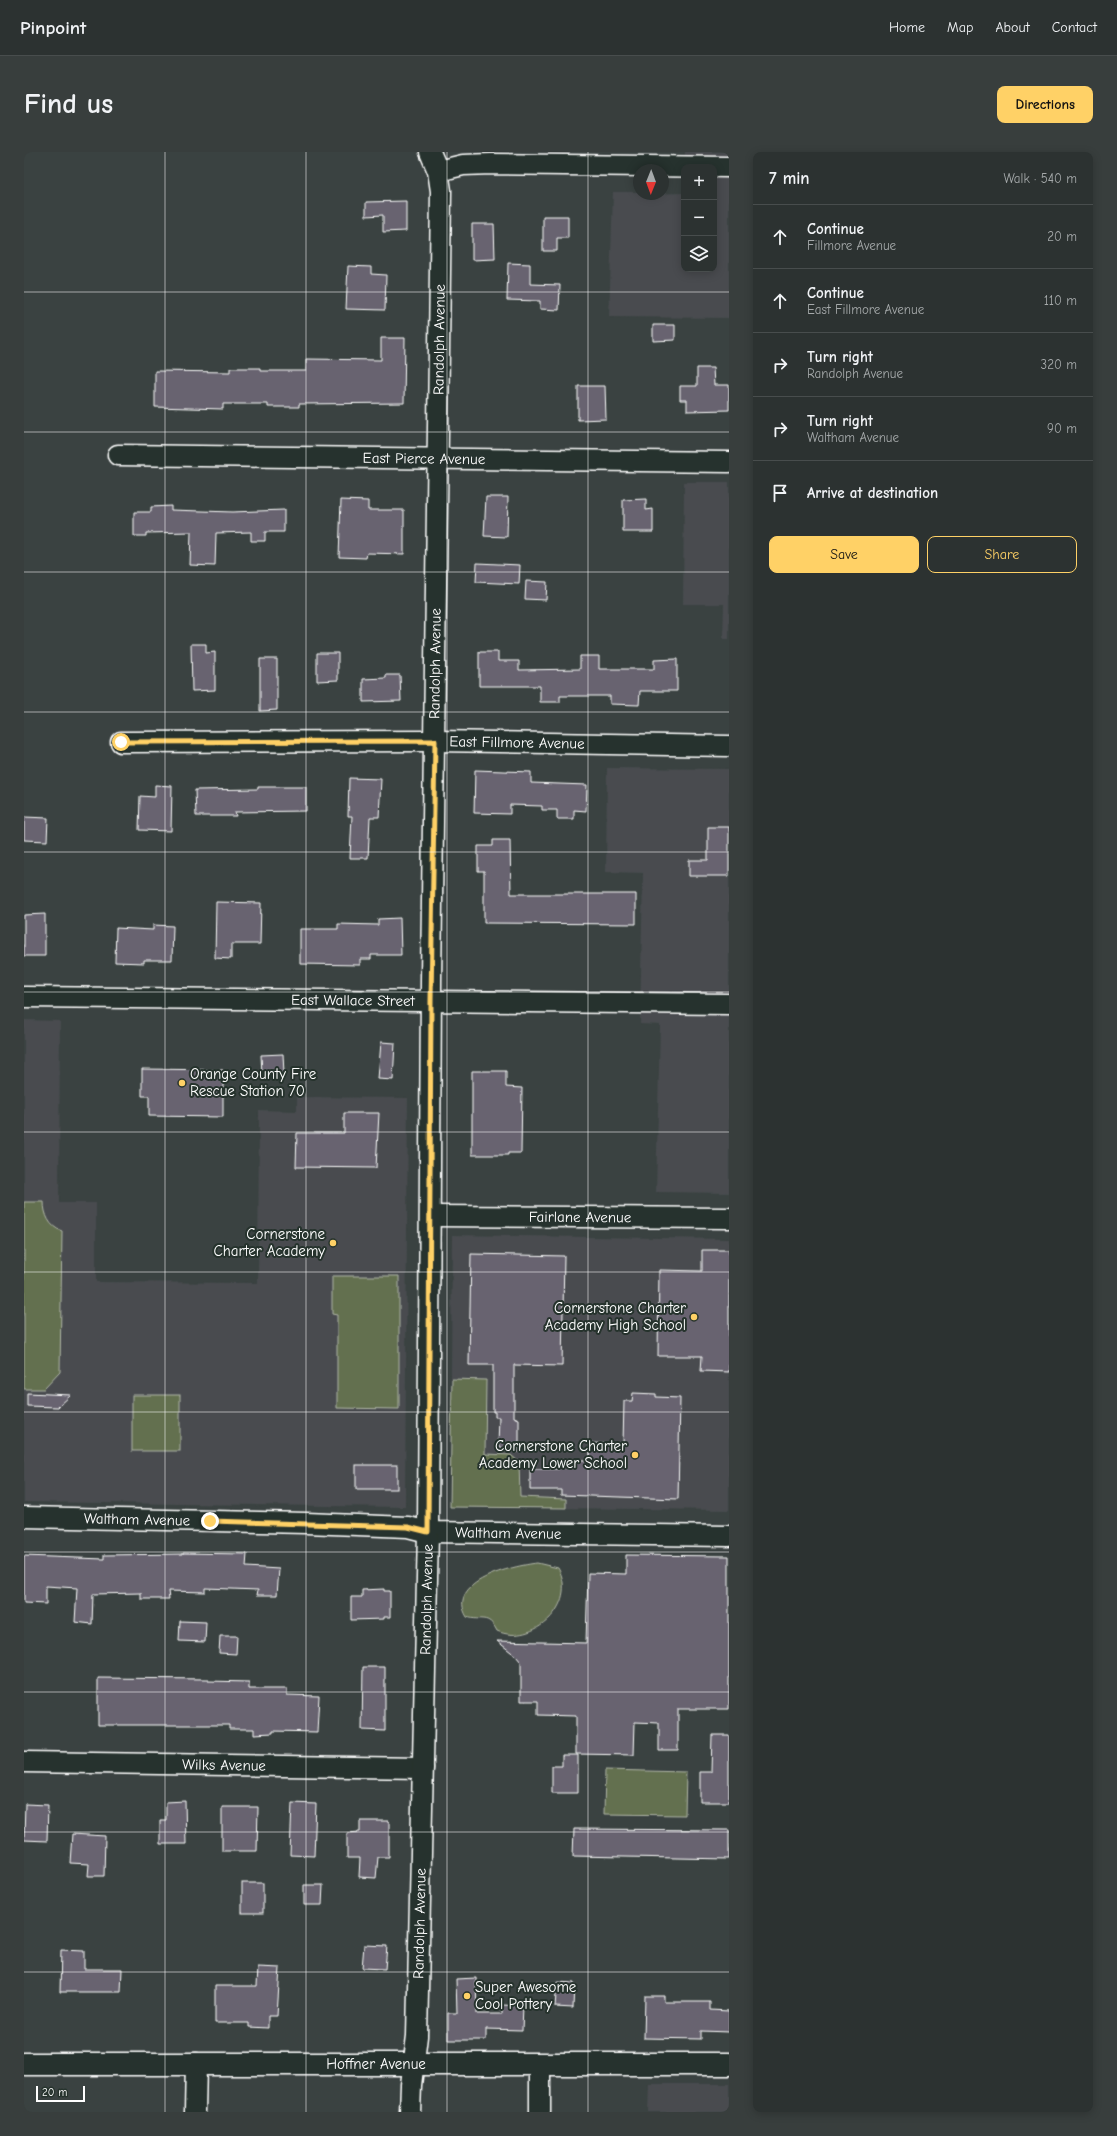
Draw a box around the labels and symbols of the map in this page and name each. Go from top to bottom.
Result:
north arrow [633,164,669,200]
street label: Randolph Avenue [429,284,449,395]
street label: East Pierce Avenue [363,449,486,468]
street label: Randolph Avenue [425,608,445,719]
street label: East Fillmore Avenue [449,732,585,753]
route start [112,733,130,751]
street label: East Wallace Street [291,991,416,1010]
place label: Orange County Fire Rescue Station 70 [190,1065,317,1100]
marker: Orange County Fire Rescue Station 70 [177,1078,187,1088]
street label: Fairlane Avenue [529,1208,632,1226]
place label: Cornerstone Charter Academy [213,1225,325,1260]
marker: Cornerstone Charter Academy [328,1238,338,1248]
place label: Cornerstone Charter Academy High School [545,1299,686,1334]
marker: Cornerstone Charter Academy High School [689,1312,699,1322]
place label: Cornerstone Charter Academy Lower School [479,1437,627,1472]
marker: Cornerstone Charter Academy Lower School [630,1450,640,1460]
street label: Waltham Avenue [84,1509,191,1530]
route end [201,1512,219,1530]
street label: Waltham Avenue [455,1523,562,1543]
street label: Randolph Avenue [416,1543,437,1655]
street label: Wilks Avenue [182,1755,267,1775]
street label: Randolph Avenue [409,1867,430,1979]
place label: Super Awesome Cool Pottery [475,1978,577,2013]
marker: Super Awesome Cool Pottery [462,1991,472,2001]
street label: Hoffner Avenue [326,2055,426,2073]
scale bar [36,2084,85,2103]

